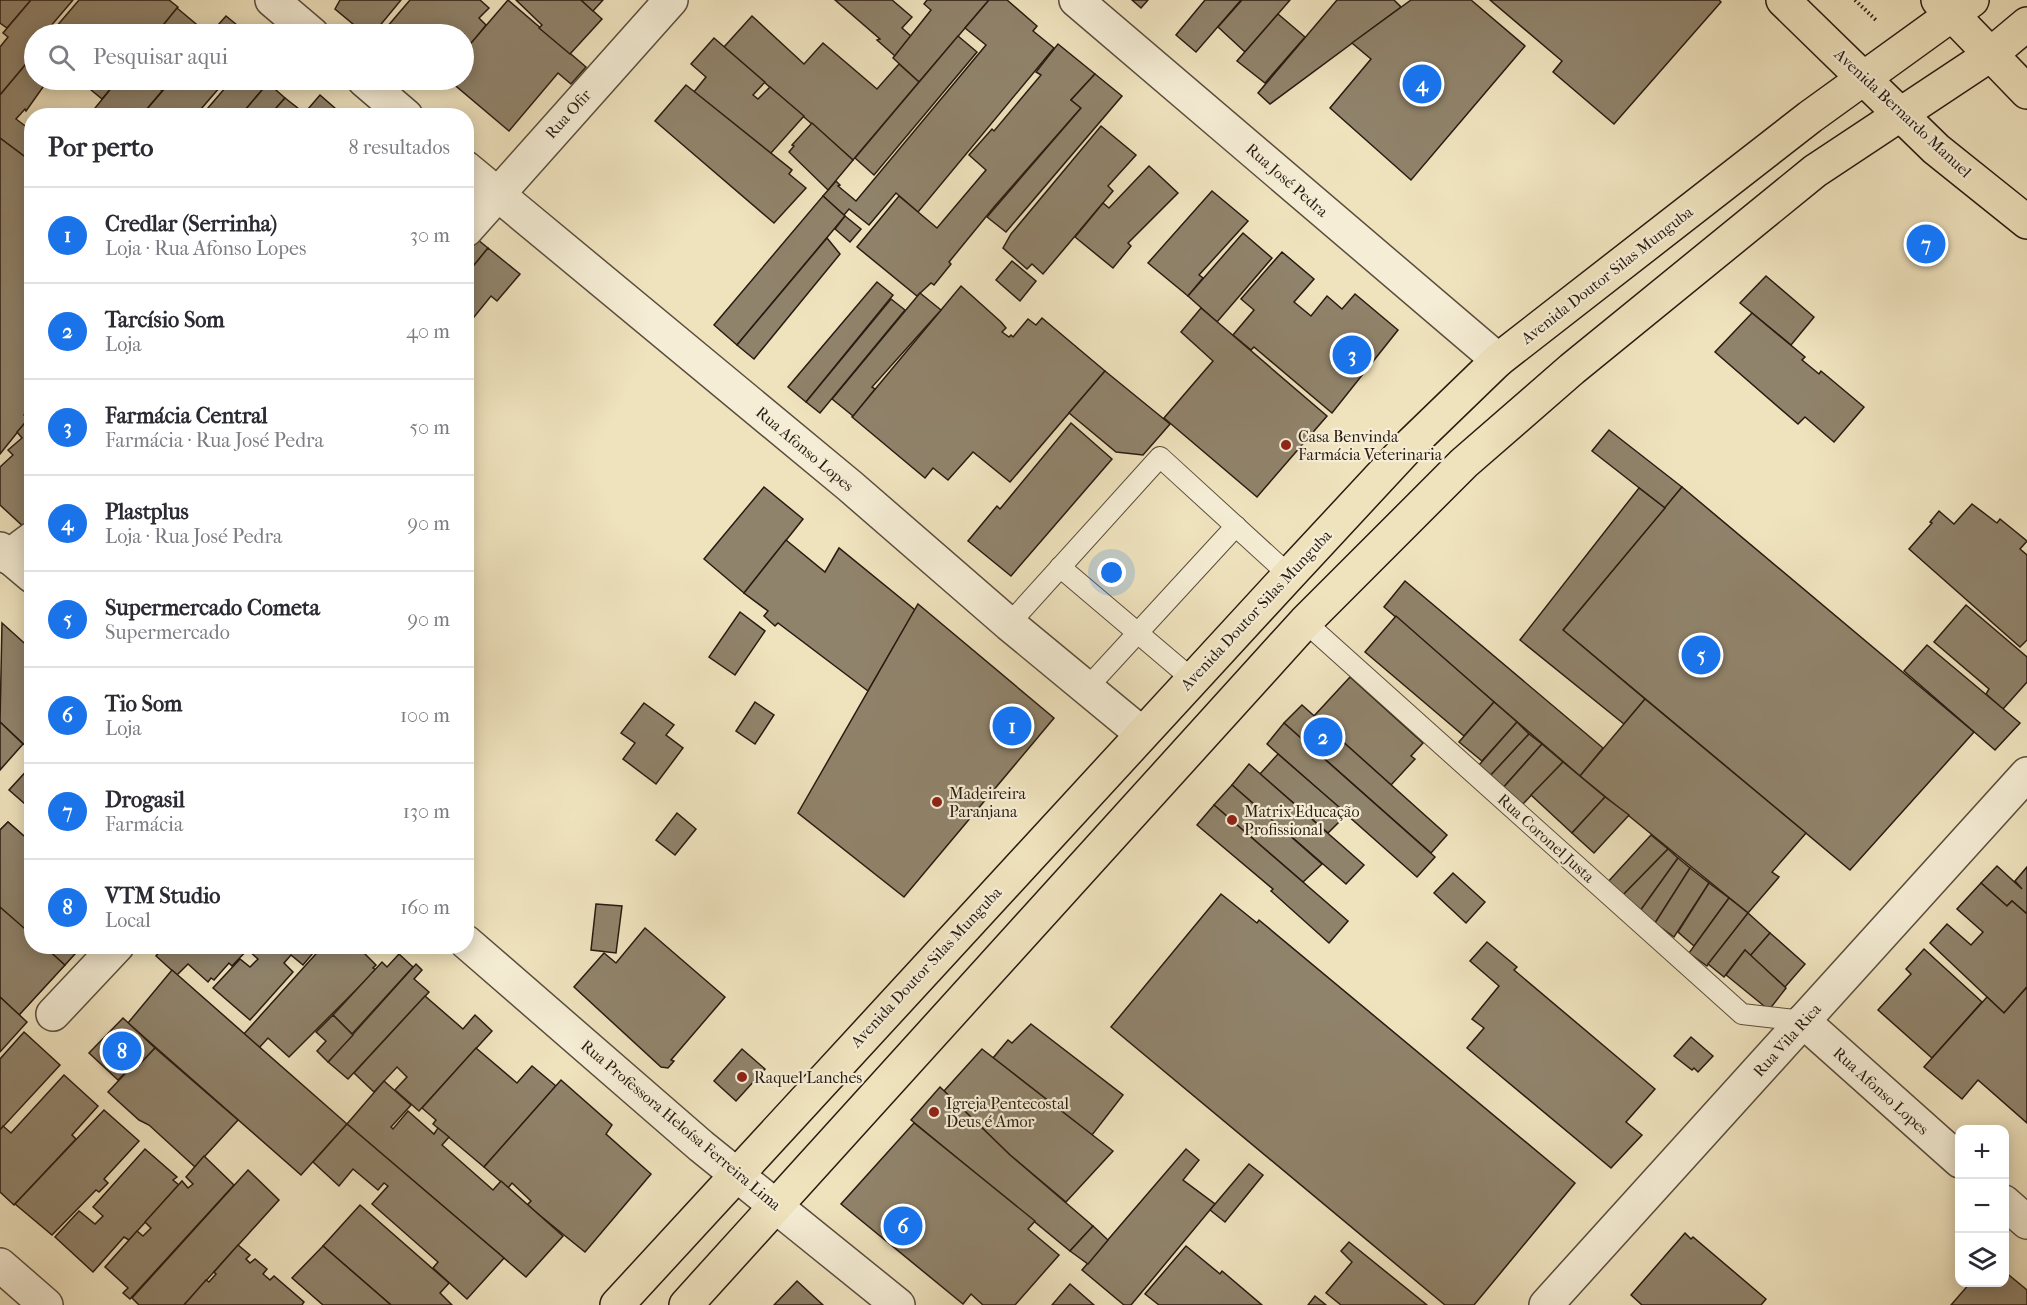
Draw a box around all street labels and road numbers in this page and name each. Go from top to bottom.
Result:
street label: Avenida Bernardo Manuel [1830,44,1976,182]
street label: Rua Ofir [541,85,595,143]
street label: Rua José Pedra [1242,139,1332,221]
street label: Avenida Doutor Silas Munguba [1517,202,1697,349]
street label: Rua Afonso Lopes [752,403,858,495]
street label: Avenida Doutor Silas Munguba [1176,525,1336,695]
street label: Rua Coronel Justa [1494,790,1599,887]
street label: Avenida Doutor Silas Munguba [846,882,1006,1052]
street label: Rua Vila Rica [1749,999,1825,1081]
street label: Rua Professora Heloísa Ferreira Lima [577,1036,785,1215]
street label: Rua Afonso Lopes [1829,1043,1933,1139]

